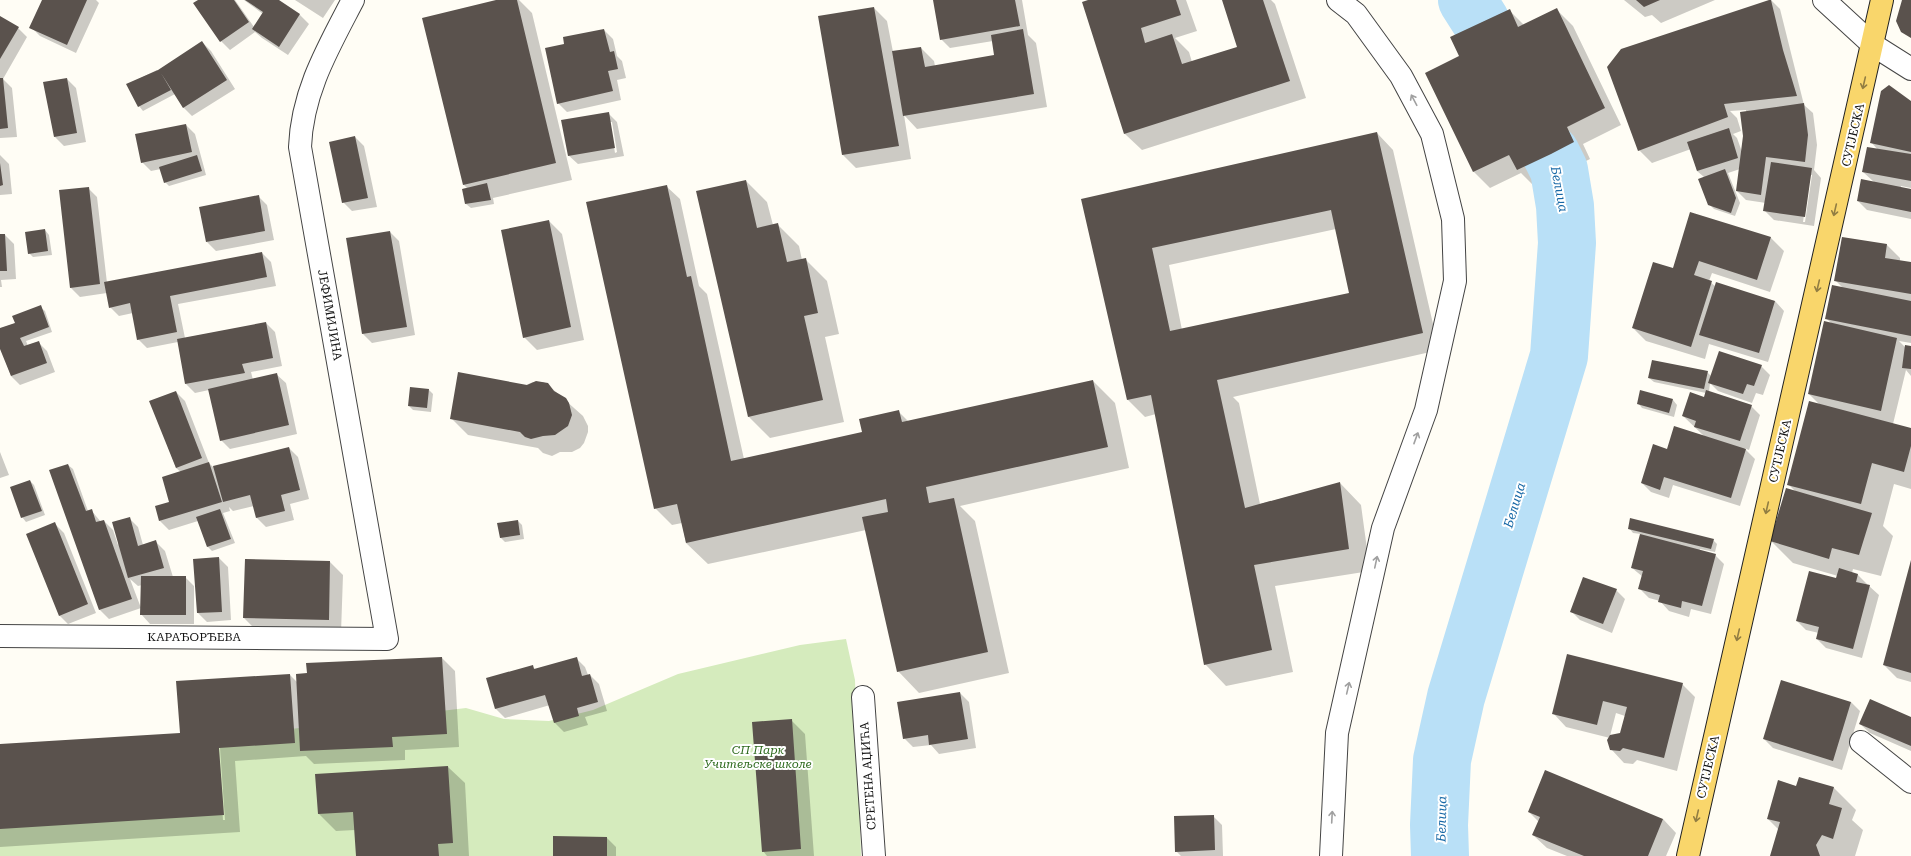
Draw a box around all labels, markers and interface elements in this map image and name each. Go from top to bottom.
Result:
one-way arrow [1860,77,1868,90]
one-way arrow [1410,94,1417,106]
street label: СУТЈЕСКА [1839,101,1867,168]
water label: Белица [1548,164,1571,213]
one-way arrow [1831,203,1839,216]
street label: ЈЕФИМИЈИНА [315,268,345,362]
one-way arrow [1814,279,1822,292]
street label: СУТЈЕСКА [1766,417,1794,484]
one-way arrow [1413,433,1421,445]
water label: Белица [1500,481,1528,531]
one-way arrow [1763,501,1771,514]
one-way arrow [1373,555,1381,568]
one-way arrow [1734,628,1742,641]
street label: КАРАЂОРЂЕВА [147,630,241,644]
one-way arrow [1344,682,1352,695]
street label: СРЕТЕНА АЏИЋА [857,721,879,831]
street label: СУТЈЕСКА [1694,733,1722,800]
park label: СП Парк Учитељске школе [704,743,812,771]
water label: Белица [1434,795,1449,843]
one-way arrow [1693,809,1700,822]
one-way arrow [1329,811,1336,824]

